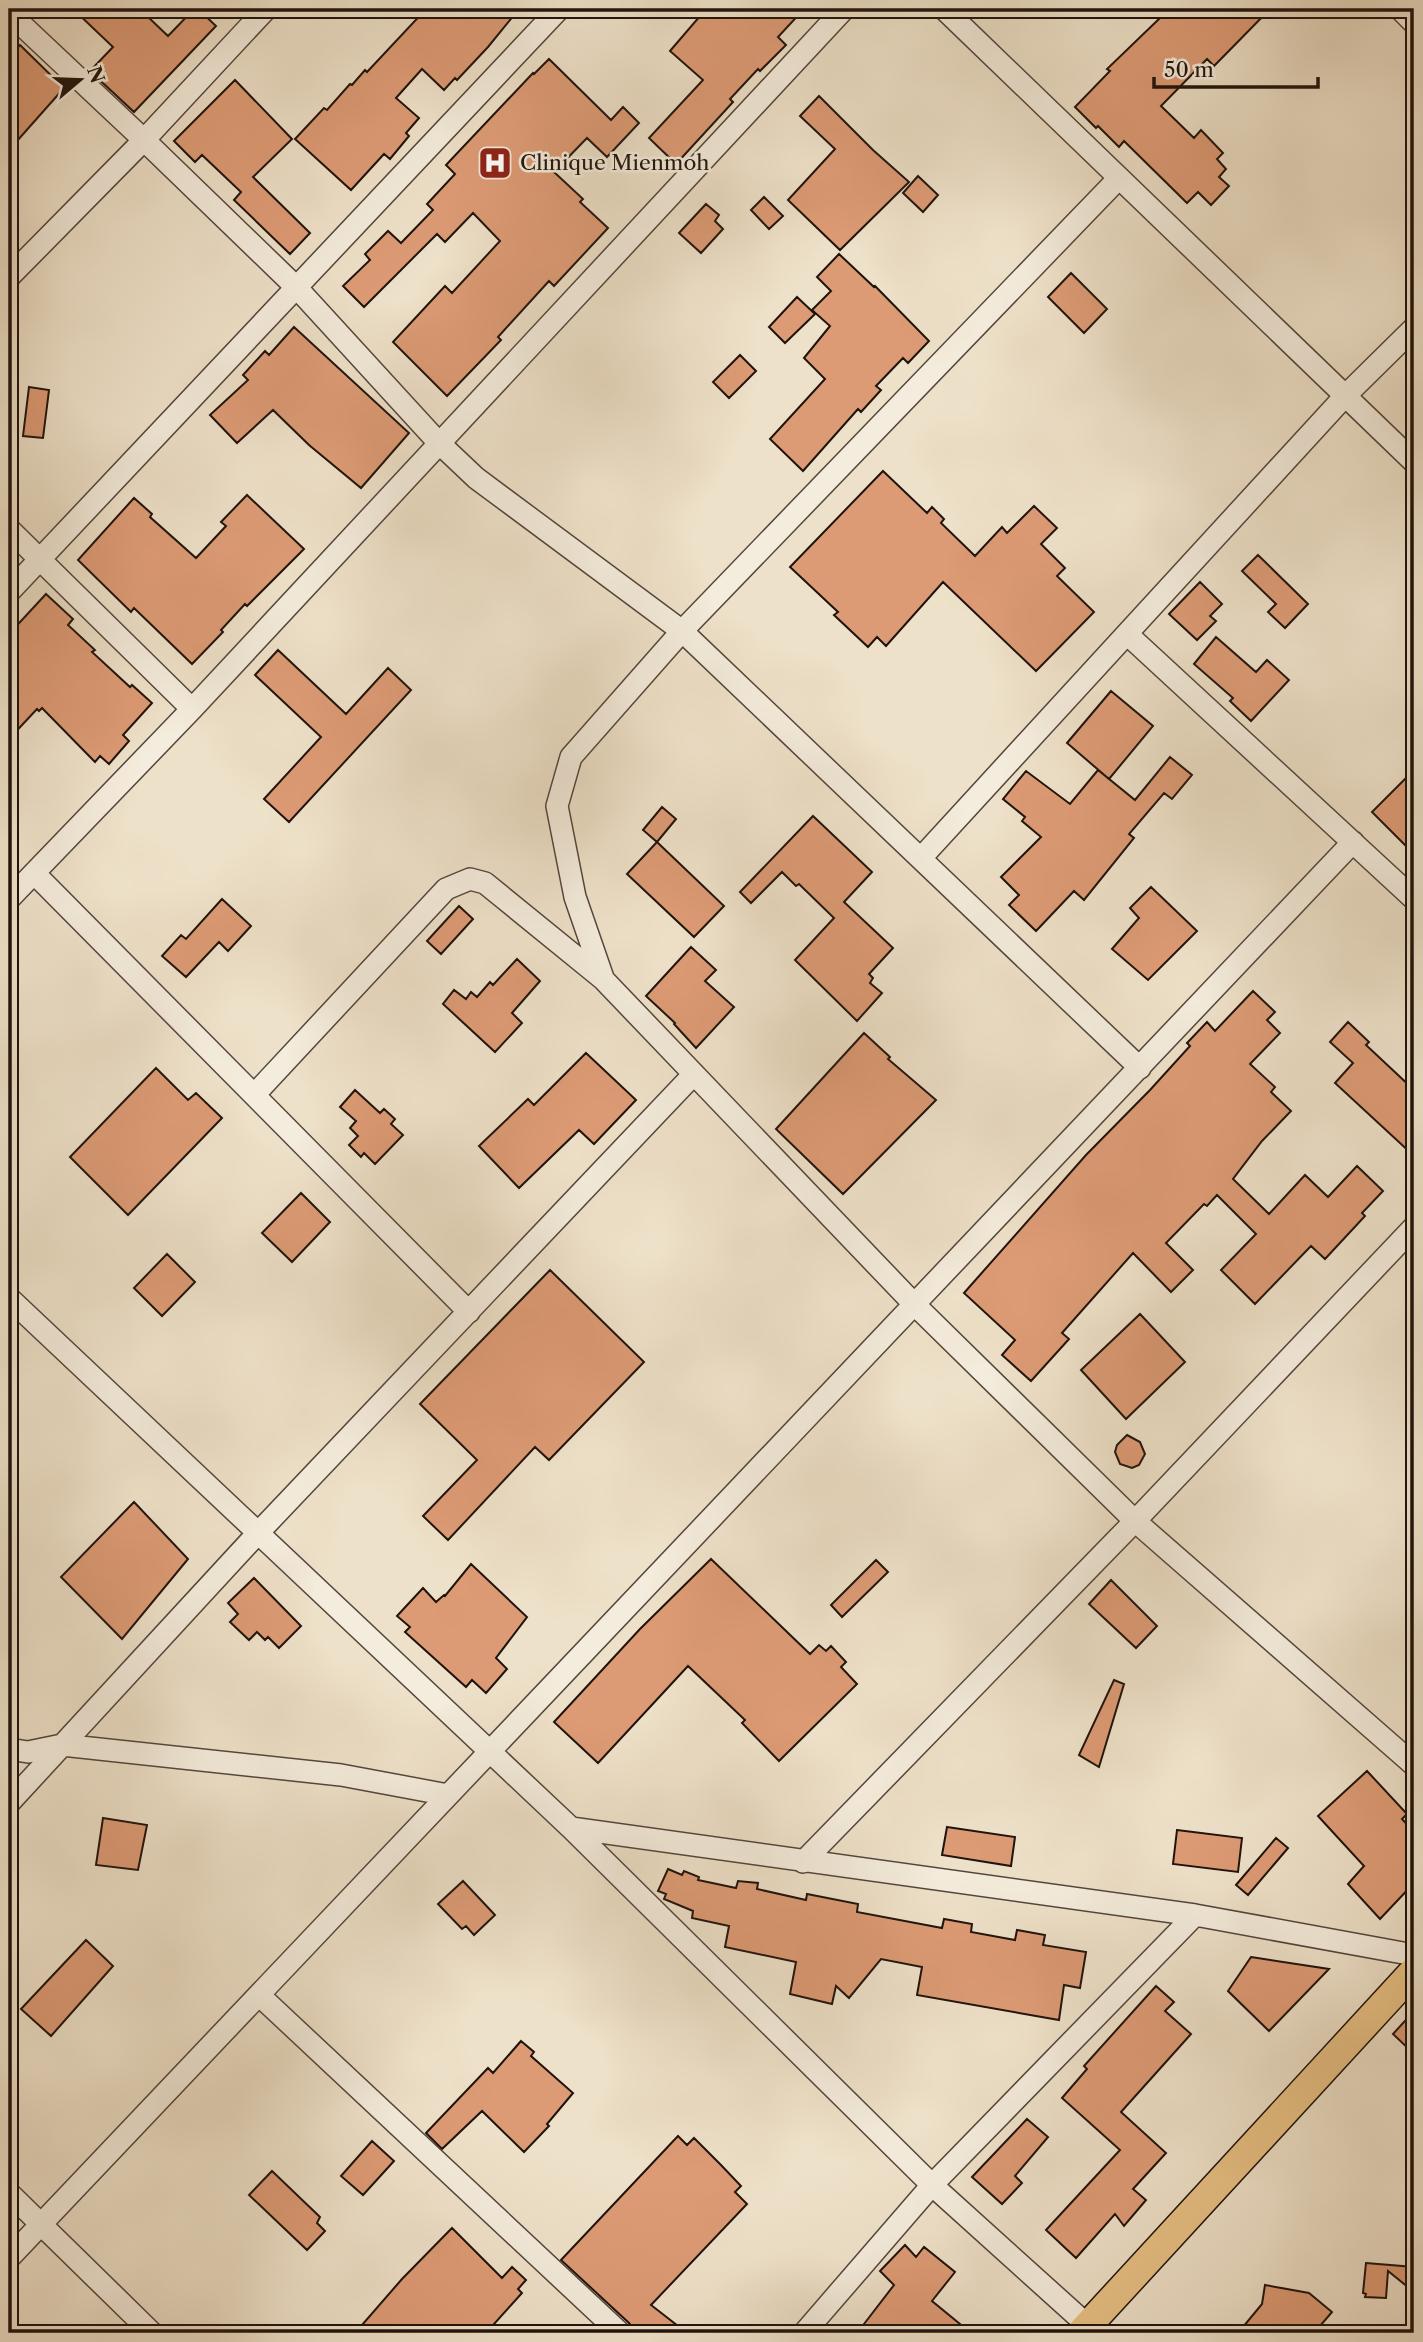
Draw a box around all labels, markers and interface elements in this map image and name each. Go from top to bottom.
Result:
north arrow [46,46,116,116]
scale bar [1154,46,1318,90]
text: 50 m [1164,57,1214,82]
text: N [82,63,109,86]
hospital icon: Clinique Mienmoh [476,144,514,182]
place label: Clinique Mienmoh [520,150,709,175]

